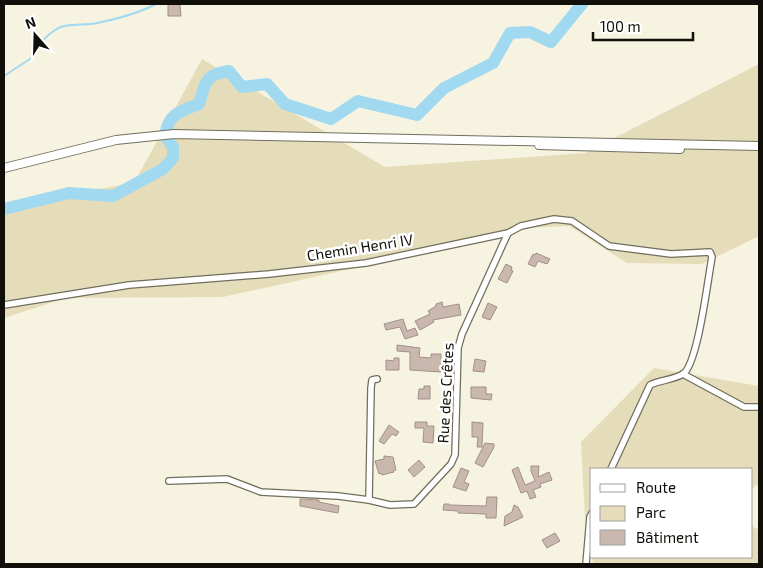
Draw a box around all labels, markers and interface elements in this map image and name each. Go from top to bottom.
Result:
north arrow [10,10,60,60]
scale bar [593,10,693,42]
text: N [23,13,38,32]
text: 100 m [600,17,641,35]
street label: Chemin Henri IV [306,230,414,264]
street label: Rue des Crêtes [433,342,457,444]
legend [590,468,753,558]
text: Route [636,478,676,496]
text: Parc [636,503,666,521]
text: Bâtiment [636,528,699,546]

